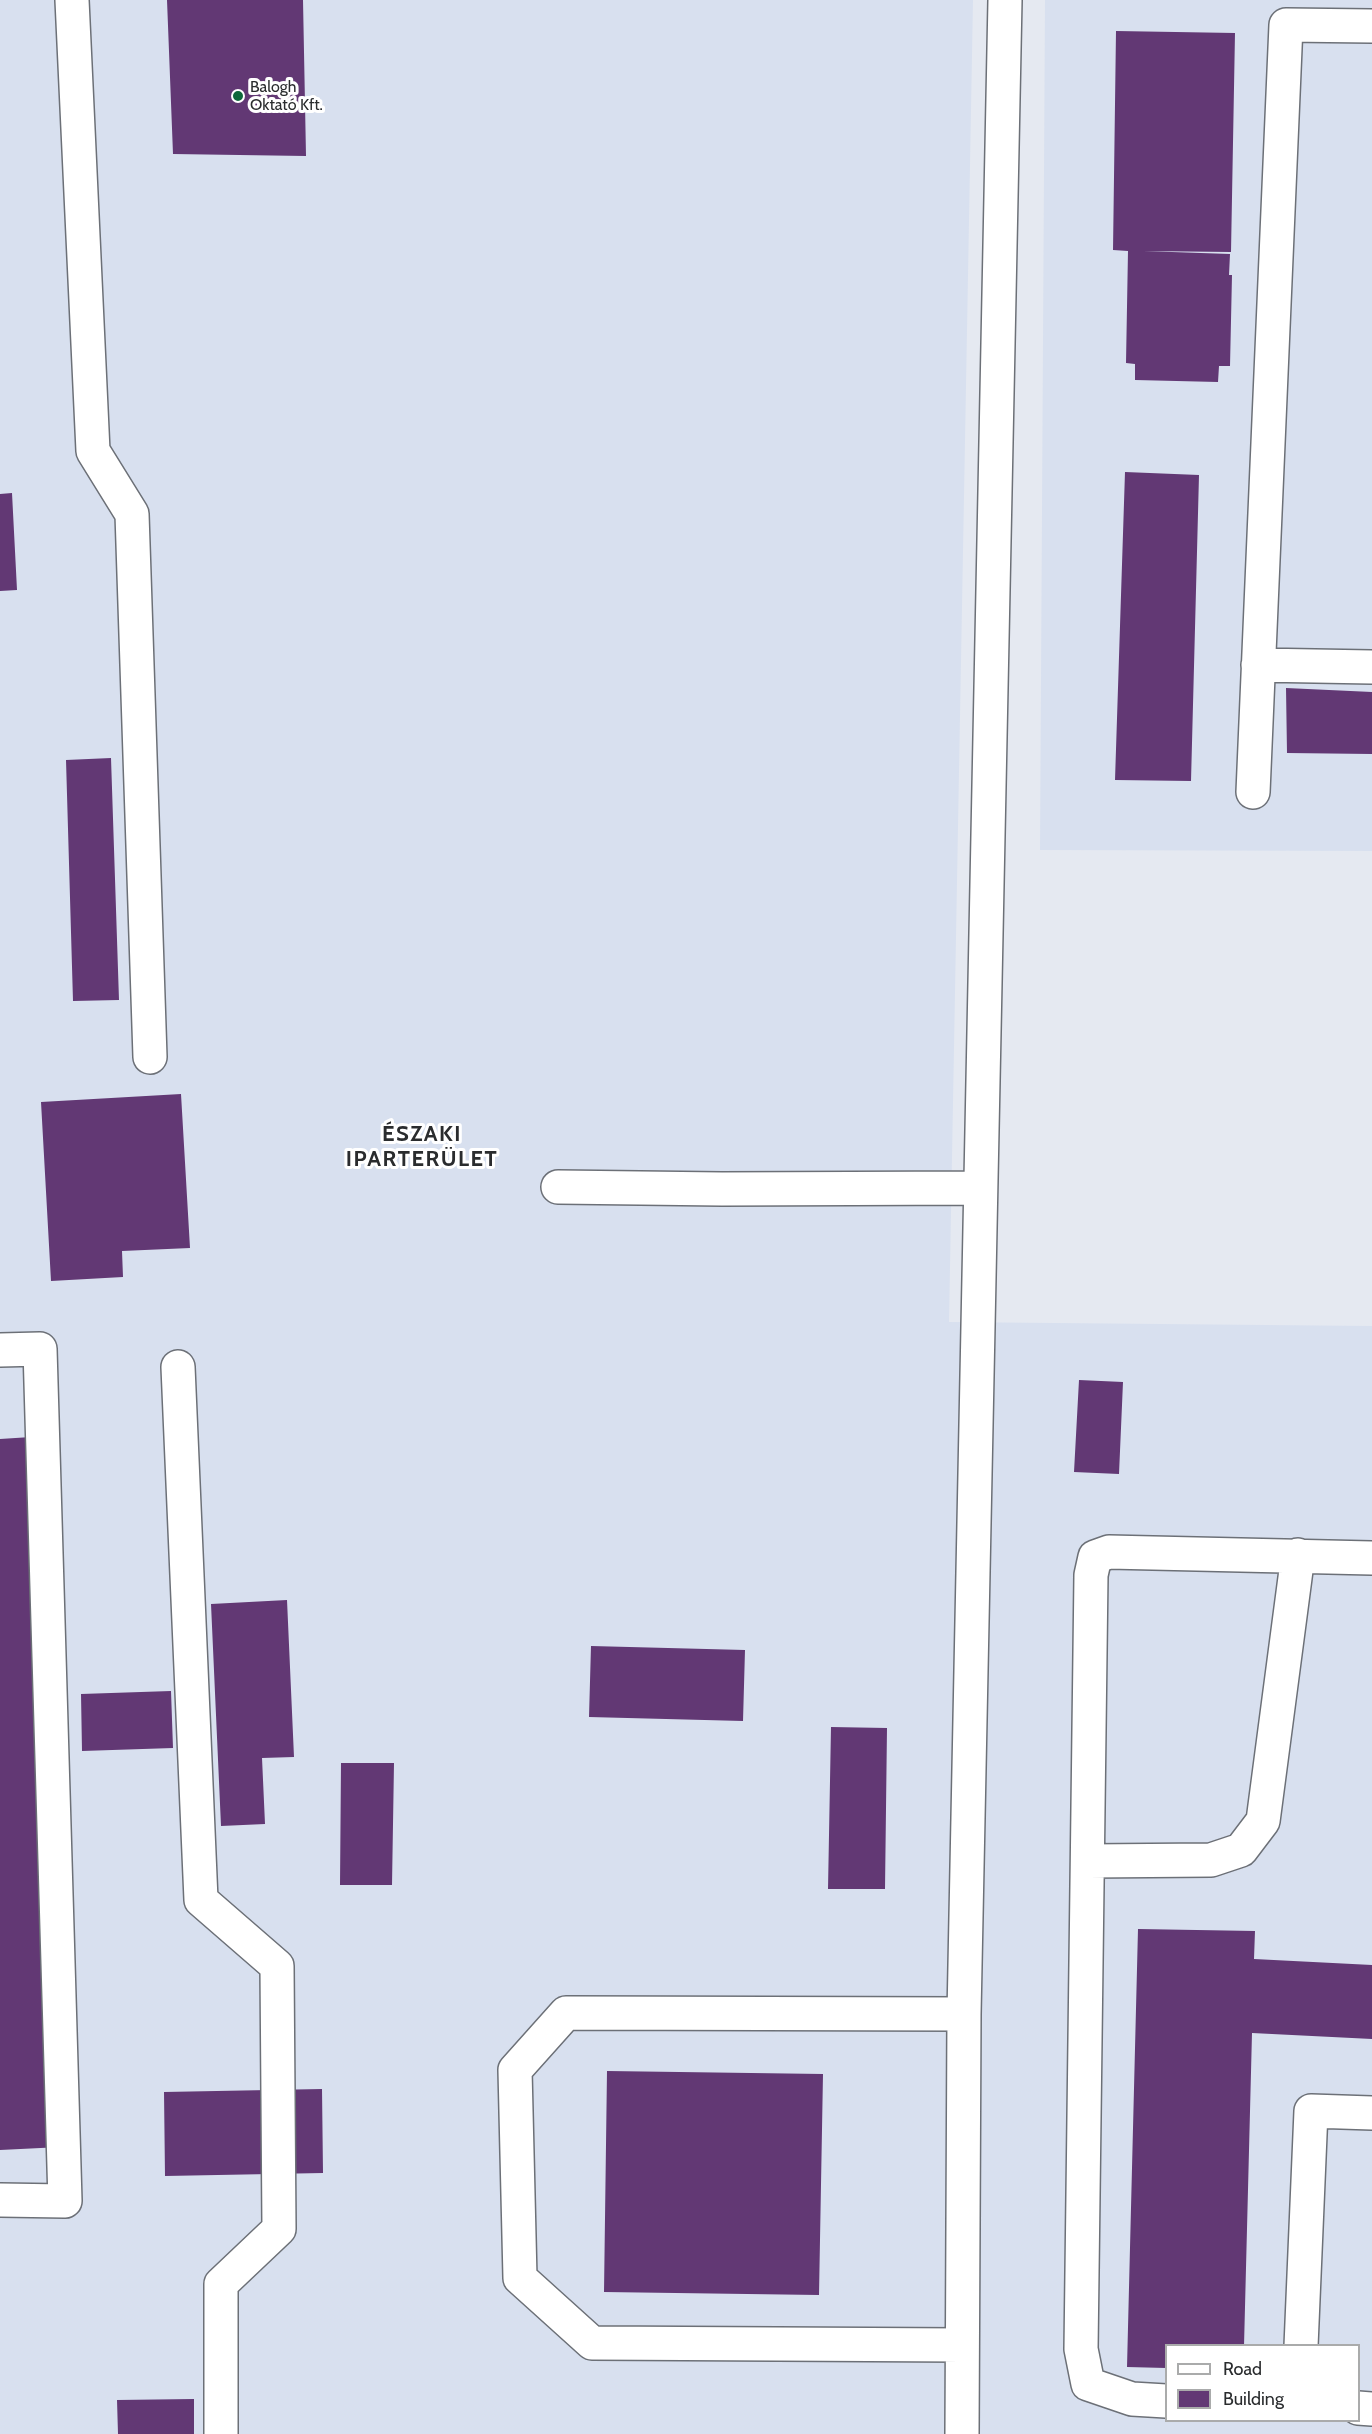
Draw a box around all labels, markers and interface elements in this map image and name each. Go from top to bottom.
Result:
place label: Balogh Oktató Kft. [250,77,323,115]
marker: Balogh Oktató Kft. [231,89,245,103]
district label: ÉSZAKI IPARTERÜLET [346,1122,498,1174]
legend [1165,2344,1360,2422]
text: Road [1223,2358,1262,2380]
text: Building [1223,2388,1284,2410]

